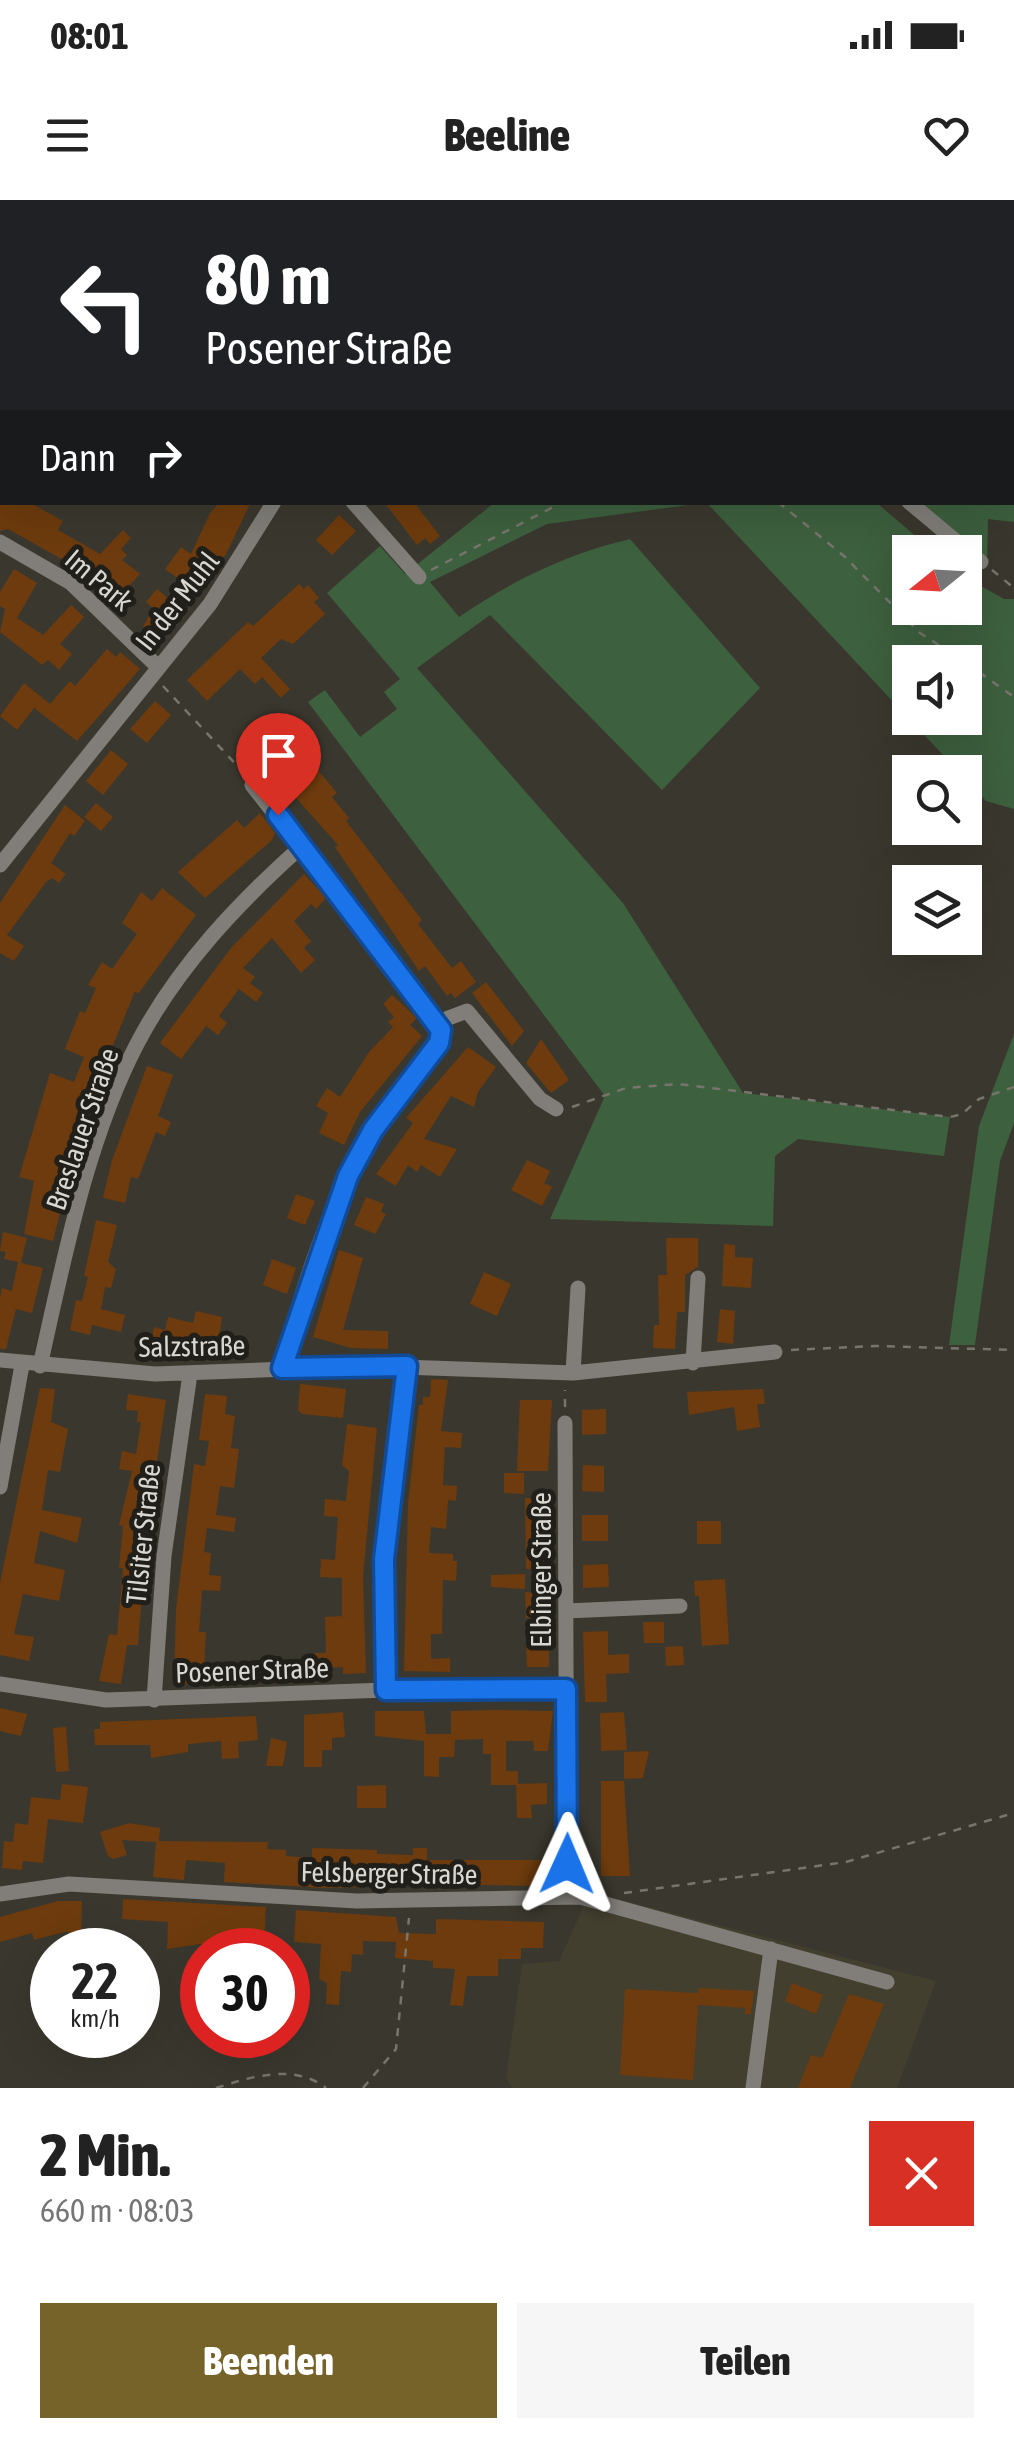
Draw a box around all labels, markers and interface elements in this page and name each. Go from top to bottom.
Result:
text: 08:01 [50,14,129,57]
icon: menu [40,108,95,163]
icon: heart [919,108,974,163]
text: Beeline [444,109,570,161]
text: 80 m [205,239,331,319]
icon: left [40,240,170,370]
text: Posener Straße [205,322,453,374]
icon: right [136,430,191,485]
text: Dann [40,436,116,479]
north arrow [892,535,982,625]
map controls [892,535,982,955]
street label: Im Park [59,543,139,617]
street label: In der Muhl [129,545,226,657]
button: sound [892,645,982,735]
pin [236,713,321,816]
icon: arrive [251,728,306,783]
button: search [892,755,982,845]
button: layers [892,865,982,955]
street label: Breslauer Straße [39,1044,125,1214]
street label: Salzstraße [138,1329,246,1363]
street label: Tilsiter Straße [120,1462,166,1606]
street label: Elbinger Straße [525,1492,557,1648]
street label: Posener Straße [174,1651,330,1689]
position arrow [515,1812,619,1916]
street label: Felsberger Straße [300,1855,478,1891]
speed limit sign: 30 [180,1928,310,2058]
text: 22 [71,1952,118,2010]
text: km/h [70,2004,120,2032]
text: 2 Min. [40,2120,170,2189]
button: close [869,2121,974,2226]
text: 660 m · 08:03 [40,2192,195,2229]
button: Beenden [40,2303,497,2418]
button: Teilen [517,2303,974,2418]

